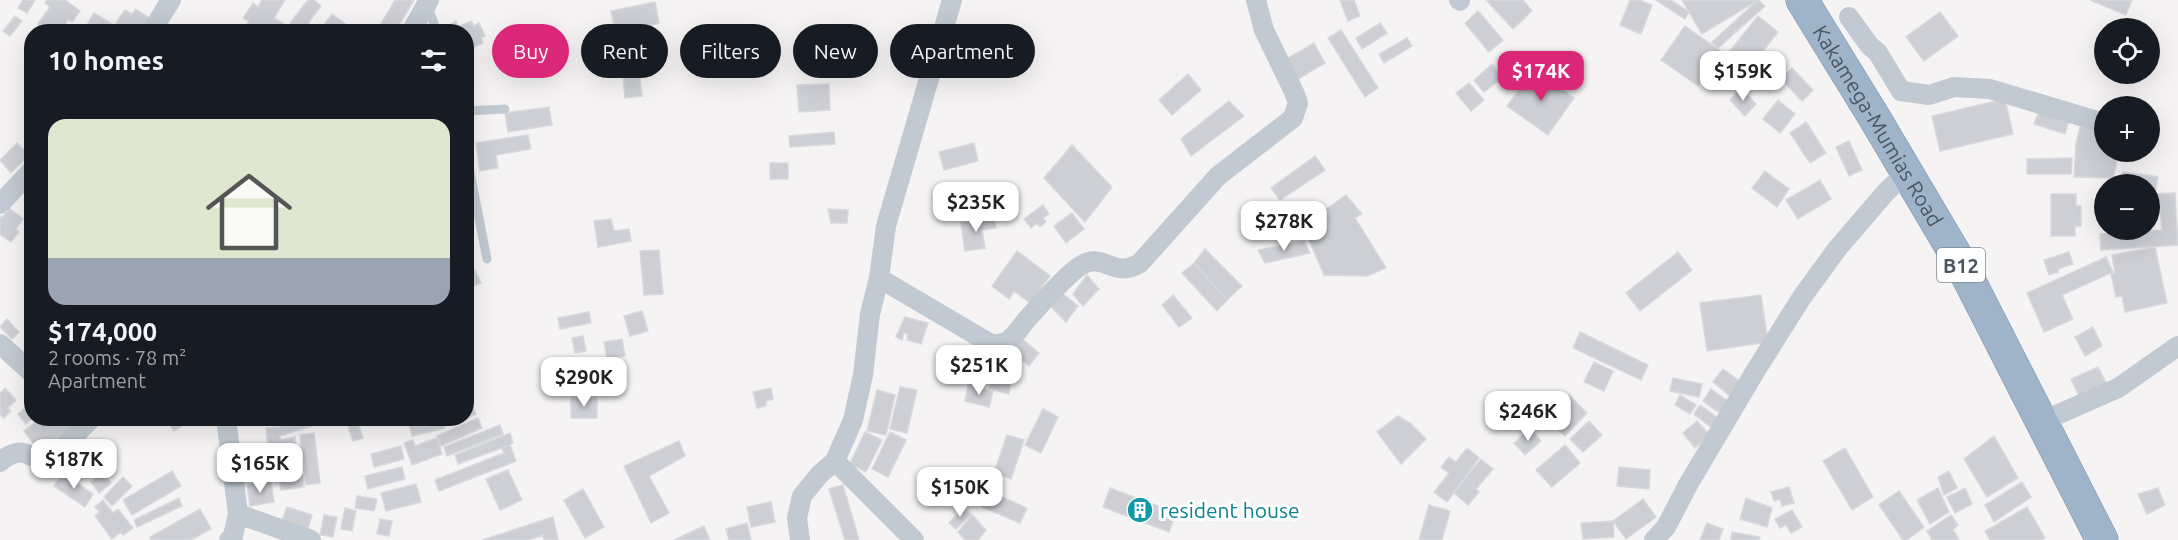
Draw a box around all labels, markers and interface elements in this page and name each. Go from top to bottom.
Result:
map controls [2094,18,2160,240]
button: locate [2094,18,2160,84]
street label: Kakamega-Mumias Road [1808,21,1948,230]
chip: Buy [492,24,569,78]
chip: Rent [581,24,668,78]
chip: Filters [680,24,781,78]
chip: New [793,24,878,78]
chip: Apartment [890,24,1035,78]
icon: filters [417,44,450,77]
text: 10 homes [48,46,164,75]
pin: $174K [1499,51,1583,102]
pin: $159K [1701,51,1785,102]
text: $174K [1512,59,1570,82]
text: $159K [1714,59,1772,82]
button: + [2094,96,2160,162]
icon: home [195,158,303,266]
button: − [2094,174,2160,240]
pin: $235K [934,182,1018,233]
text: $235K [947,190,1005,213]
pin: $278K [1242,201,1326,252]
text: $278K [1255,209,1313,232]
road number: B12 [1937,248,1985,282]
text: $174,000 [48,317,157,346]
pin: $251K [937,345,1021,396]
text: 2 rooms · 78 m² [48,346,186,369]
text: $251K [950,353,1008,376]
pin: $290K [542,357,626,408]
text: $290K [555,365,613,388]
text: Apartment [48,369,146,392]
pin: $246K [1486,391,1570,442]
text: $246K [1499,399,1557,422]
pin: $187K [32,439,116,490]
pin: $165K [218,443,302,494]
text: $187K [45,447,103,470]
text: $165K [231,451,289,474]
pin: $150K [918,467,1002,518]
text: $150K [931,475,989,498]
building icon: resident house [1125,495,1155,525]
place label: resident house [1160,498,1300,522]

